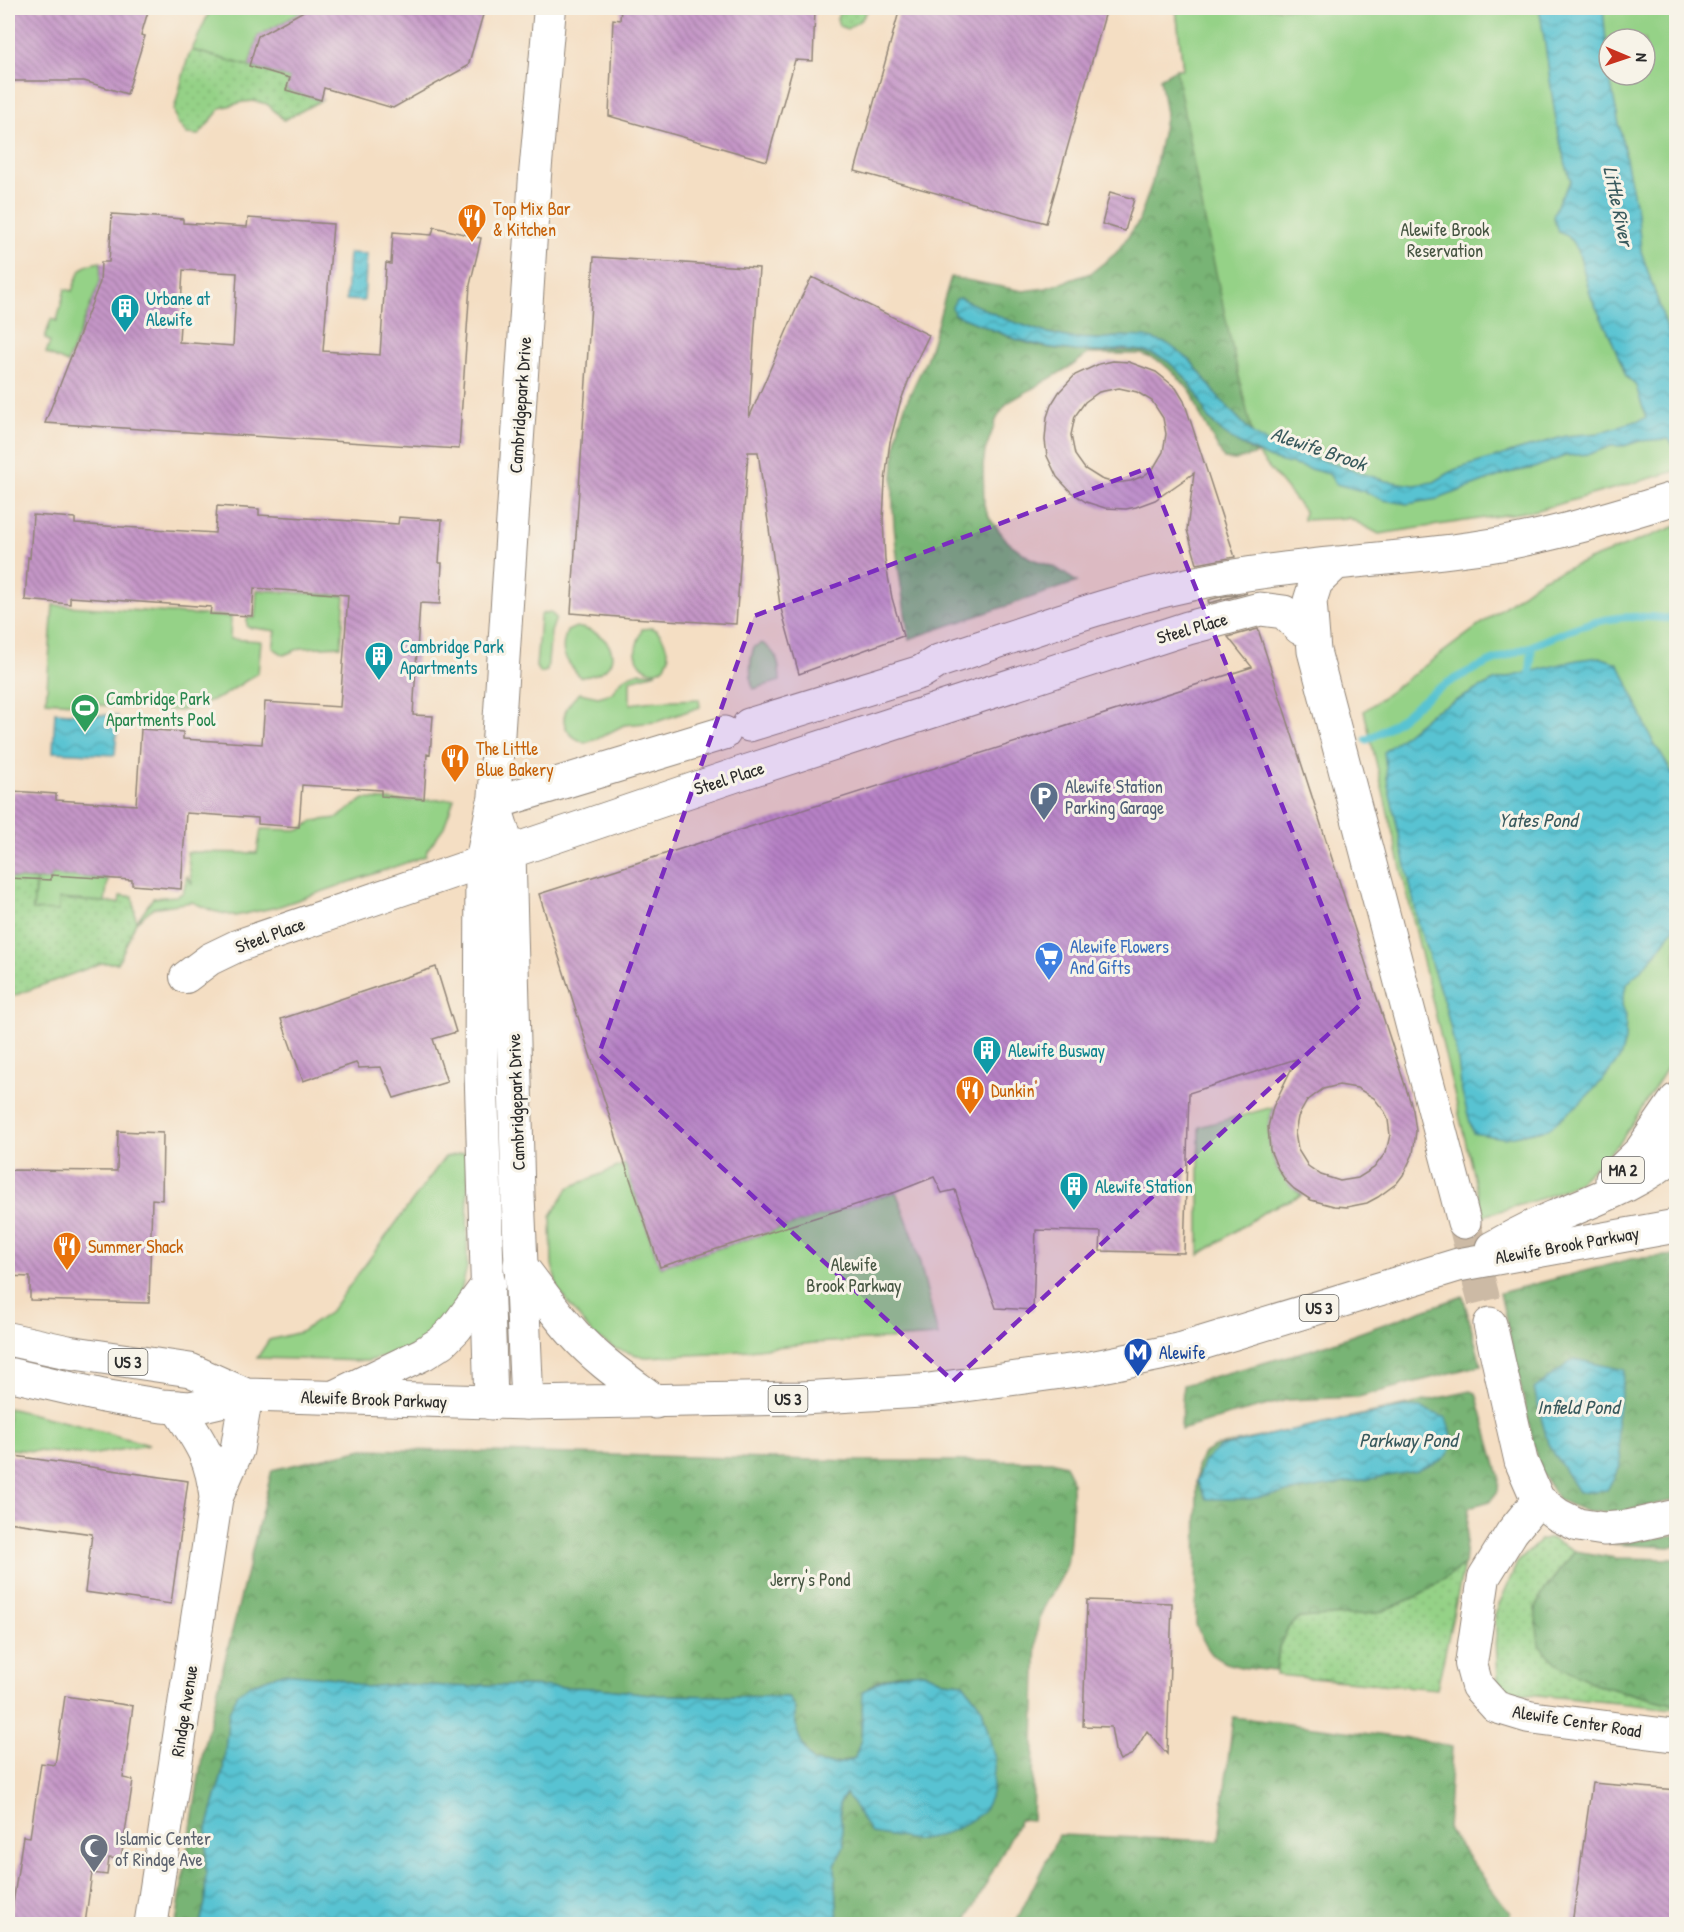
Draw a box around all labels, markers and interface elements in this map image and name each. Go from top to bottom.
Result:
north arrow [1597,27,1657,87]
text: N [1631,53,1653,63]
water label: Little River [1597,164,1641,251]
place label: Top Mix Bar & Kitchen [493,196,571,242]
restaurant icon: Top Mix Bar & Kitchen [456,202,488,244]
park label: Alewife Brook Reservation [1401,217,1490,263]
place label: Urbane at Alewife [146,286,211,332]
building icon: Urbane at Alewife [109,292,141,334]
street label: Cambridgepark Drive [503,336,537,474]
water label: Alewife Brook [1268,419,1372,477]
street label: Steel Place [1154,606,1230,650]
place label: Cambridge Park Apartments [400,634,505,680]
building icon: Cambridge Park Apartments [363,640,395,682]
place label: Cambridge Park Apartments Pool [106,686,216,732]
sports icon: Cambridge Park Apartments Pool [69,692,101,734]
place label: The Little Blue Bakery [476,736,554,782]
restaurant icon: The Little Blue Bakery [439,742,471,784]
street label: Steel Place [691,755,767,801]
place label: Alewife Station Parking Garage [1065,774,1164,820]
parking icon: Alewife Station Parking Garage [1028,780,1060,822]
water label: Yates Pond [1499,806,1580,833]
street label: Steel Place [232,911,308,959]
place label: Alewife Flowers And Gifts [1070,934,1169,980]
supermarket icon: Alewife Flowers And Gifts [1033,940,1065,982]
street label: Cambridgepark Drive [501,1033,531,1171]
building icon: Alewife Busway [971,1034,1003,1076]
place label: Alewife Busway [1008,1038,1106,1063]
restaurant icon: Dunkin' [954,1074,986,1116]
place label: Dunkin' [991,1078,1038,1103]
road number: MA 2 [1602,1157,1644,1183]
building icon: Alewife Station [1058,1170,1090,1212]
place label: Alewife Station [1095,1174,1193,1199]
street label: Alewife Brook Parkway [1493,1220,1642,1270]
restaurant icon: Summer Shack [51,1230,83,1272]
place label: Summer Shack [88,1234,184,1259]
park label: Alewife Brook Parkway [806,1252,902,1298]
road number: US 3 [1300,1295,1338,1321]
metro station icon: Alewife [1122,1336,1154,1378]
place label: Alewife [1159,1340,1206,1365]
road number: US 3 [108,1349,148,1375]
street label: Alewife Brook Parkway [301,1384,448,1414]
road number: US 3 [768,1386,808,1412]
water label: Infield Pond [1537,1393,1622,1420]
water label: Parkway Pond [1359,1426,1460,1454]
park label: Jerry's Pond [770,1567,850,1592]
street label: Rindge Avenue [164,1663,204,1759]
street label: Alewife Center Road [1511,1698,1643,1744]
place label: Islamic Center of Rindge Ave [115,1826,211,1872]
mosque icon: Islamic Center of Rindge Ave [78,1832,110,1874]

